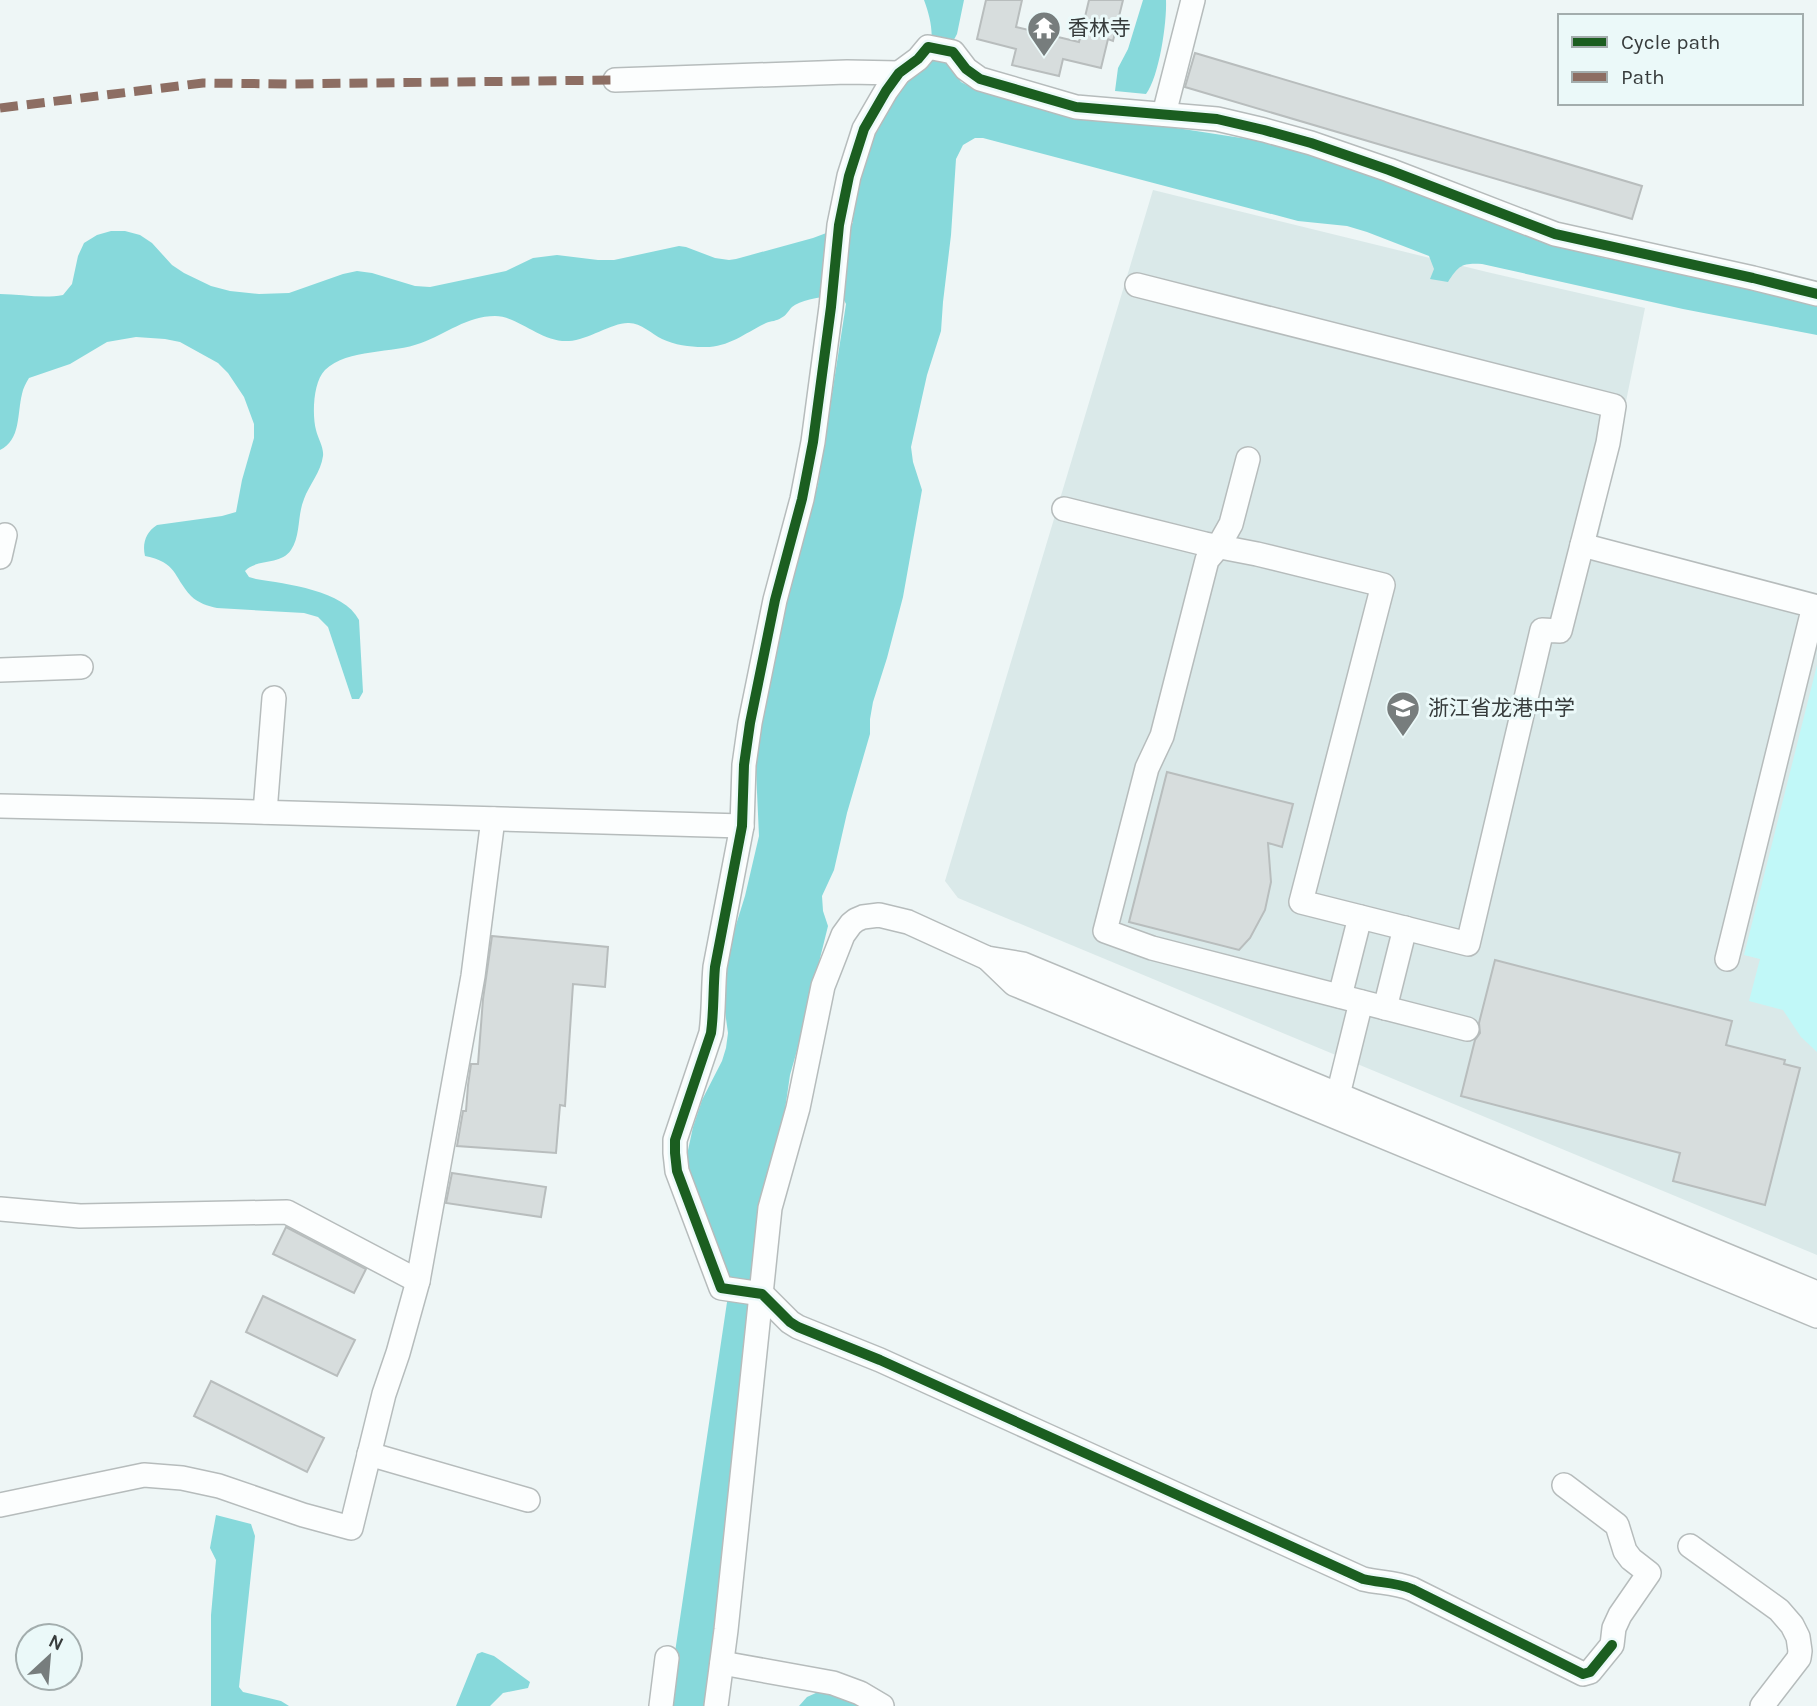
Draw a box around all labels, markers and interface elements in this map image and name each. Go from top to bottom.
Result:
temple icon: 香林寺 [1025,9,1063,58]
legend [1558,14,1803,105]
place label: 香林寺 [1068,16,1131,40]
text: Cycle path [1621,30,1721,54]
text: Path [1621,65,1665,89]
school or university icon: 浙江省龙港中学 [1384,689,1422,738]
place label: 浙江省龙港中学 [1428,696,1575,720]
north arrow [14,1622,84,1692]
text: N [45,1630,67,1655]

